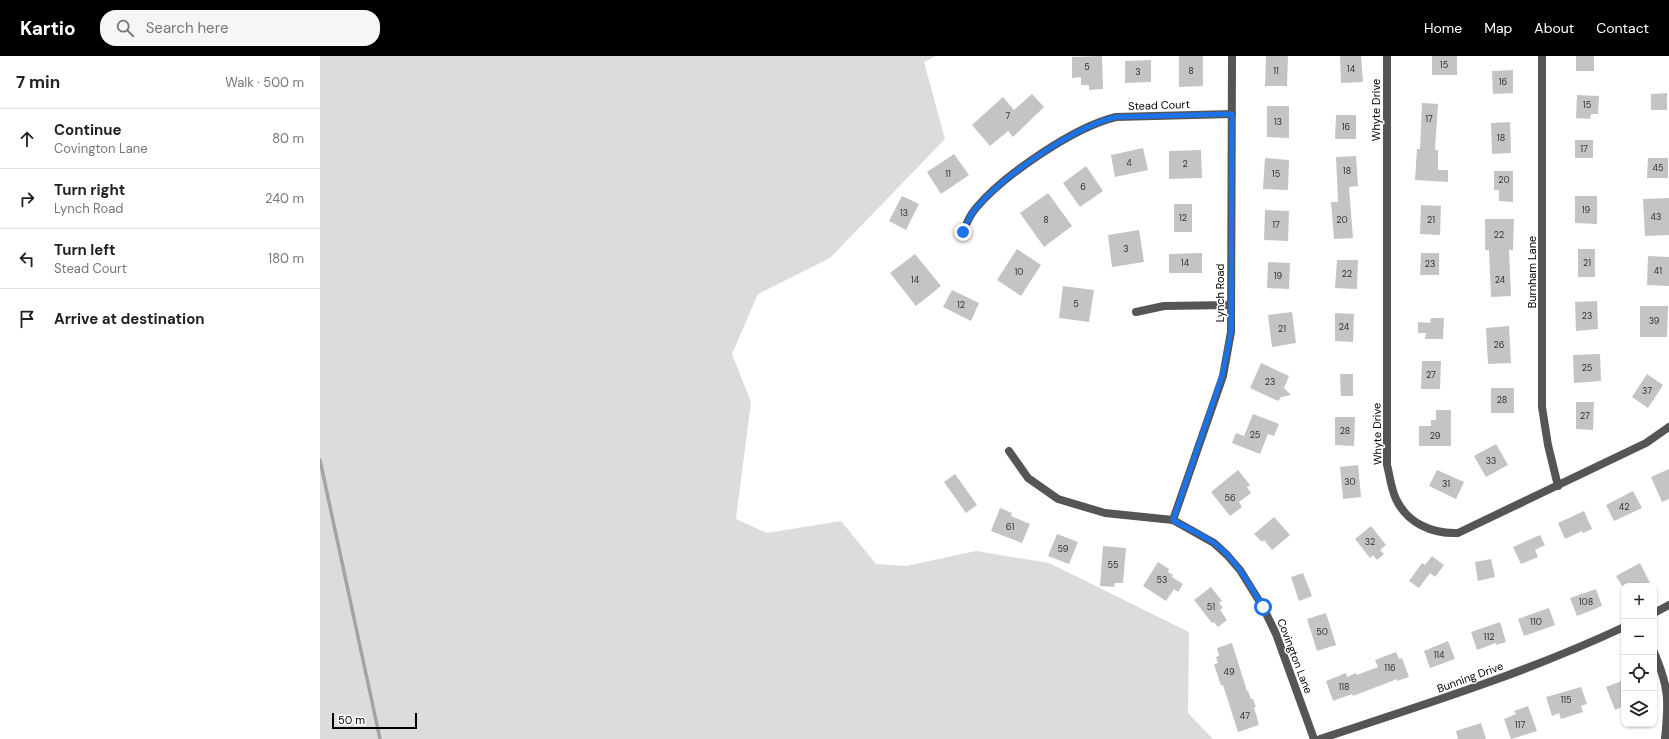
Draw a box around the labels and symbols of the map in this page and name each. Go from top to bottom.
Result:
house number: 15 [1440,59,1448,71]
house number: 5 [1084,61,1090,73]
house number: 14 [1347,63,1356,75]
house number: 8 [1188,65,1194,77]
house number: 11 [1273,65,1279,77]
house number: 3 [1135,66,1141,78]
house number: 16 [1499,76,1508,88]
street label: Whyte Drive [1369,79,1383,141]
street label: Stead Court [1128,97,1190,113]
house number: 15 [1583,99,1591,111]
house number: 7 [1006,110,1011,122]
house number: 17 [1425,113,1433,125]
house number: 13 [1274,116,1282,128]
house number: 16 [1342,121,1351,133]
house number: 18 [1497,132,1505,144]
house number: 17 [1580,143,1588,155]
house number: 4 [1126,157,1132,169]
house number: 2 [1182,158,1188,170]
house number: 45 [1653,162,1663,174]
house number: 18 [1343,165,1351,177]
house number: 11 [945,168,951,180]
house number: 15 [1272,168,1280,180]
house number: 20 [1498,174,1510,186]
house number: 6 [1080,181,1086,193]
house number: 19 [1582,204,1591,216]
house number: 13 [900,207,908,219]
house number: 43 [1651,211,1661,223]
house number: 12 [1179,212,1187,224]
house number: 8 [1043,214,1049,226]
house number: 20 [1336,214,1348,226]
house number: 21 [1427,214,1435,226]
house number: 17 [1272,219,1280,231]
route end [954,223,972,241]
house number: 22 [1494,229,1504,241]
street label: Burnham Lane [1525,236,1539,308]
house number: 3 [1123,243,1129,255]
house number: 14 [1181,257,1190,269]
house number: 21 [1583,257,1591,269]
house number: 23 [1425,258,1435,270]
street label: Lynch Road [1213,264,1227,322]
house number: 41 [1654,265,1662,277]
house number: 10 [1015,266,1023,278]
house number: 22 [1342,268,1352,280]
house number: 19 [1274,270,1283,282]
house number: 14 [911,274,920,286]
house number: 24 [1495,274,1506,286]
house number: 5 [1073,298,1079,310]
house number: 12 [957,299,965,311]
house number: 23 [1582,310,1592,322]
house number: 39 [1649,315,1660,327]
house number: 24 [1339,321,1350,333]
house number: 21 [1278,323,1286,335]
house number: 26 [1494,339,1505,351]
house number: 25 [1582,362,1592,374]
house number: 27 [1426,369,1436,381]
house number: 23 [1265,376,1275,388]
house number: 37 [1642,385,1652,397]
house number: 28 [1497,394,1507,406]
street label: Whyte Drive [1369,403,1385,465]
house number: 27 [1580,410,1590,422]
house number: 28 [1340,425,1350,437]
house number: 25 [1250,429,1260,441]
house number: 29 [1430,430,1441,442]
house number: 33 [1486,455,1496,467]
house number: 30 [1344,476,1356,488]
house number: 31 [1442,478,1450,490]
house number: 56 [1224,492,1236,504]
house number: 42 [1619,501,1629,513]
house number: 61 [1006,521,1014,533]
house number: 32 [1365,536,1375,548]
house number: 59 [1058,543,1069,555]
house number: 55 [1108,559,1118,571]
house number: 53 [1157,574,1167,586]
house number: 108 [1579,596,1593,608]
route start [1254,598,1272,616]
house number: 51 [1207,601,1215,613]
street label: Covington Lane [1274,616,1316,696]
house number: 110 [1530,616,1542,628]
house number: 50 [1316,626,1328,638]
house number: 112 [1484,631,1494,643]
house number: 114 [1433,649,1445,661]
street label: Bunning Drive [1435,659,1505,695]
house number: 116 [1384,662,1396,674]
house number: 49 [1223,666,1235,678]
house number: 118 [1338,681,1350,693]
house number: 115 [1560,694,1572,706]
house number: 47 [1240,710,1250,722]
scale bar [332,711,417,730]
house number: 117 [1515,719,1525,731]

